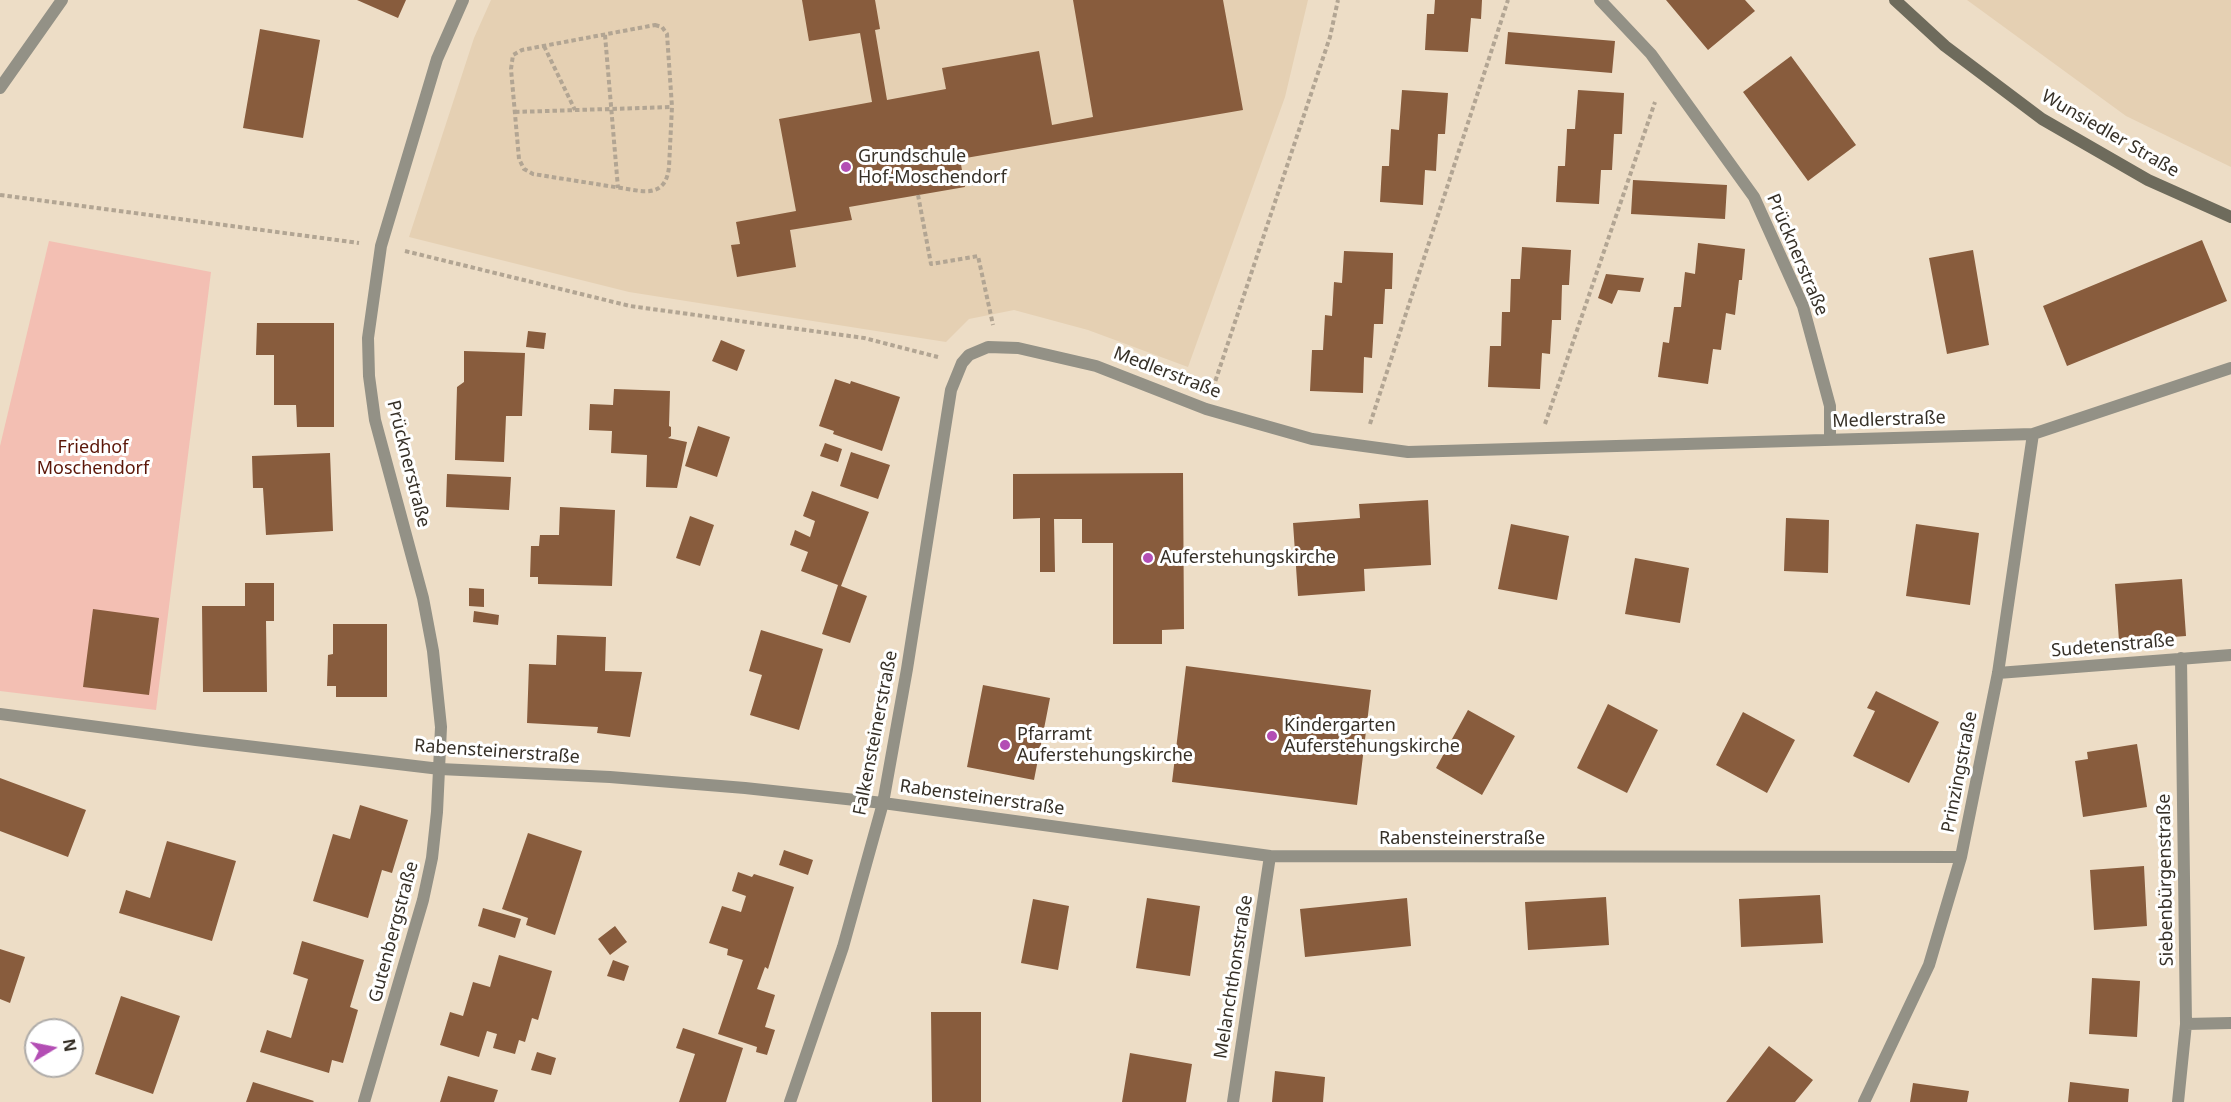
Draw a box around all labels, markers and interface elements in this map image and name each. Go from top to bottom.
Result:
street label: Wunsiedler Straße [2037,86,2183,182]
place label: Grundschule Hof-Moschendorf [858,146,1007,188]
marker: Grundschule Hof-Moschendorf [839,160,853,174]
street label: Prücknerstraße [1762,191,1832,319]
street label: Medlerstraße [1110,343,1224,403]
street label: Prücknerstraße [382,398,434,530]
street label: Medlerstraße [1832,407,1946,433]
park label: Friedhof Moschendorf [37,437,149,480]
place label: Auferstehungskirche [1160,547,1336,569]
marker: Auferstehungskirche [1141,551,1155,565]
street label: Sudetenstraße [2050,630,2176,662]
street label: Falkensteinerstraße [849,649,903,817]
street label: Prinzingstraße [1938,709,1982,835]
place label: Kindergarten Auferstehungskirche [1284,715,1460,758]
place label: Pfarramt Auferstehungskirche [1017,724,1193,766]
marker: Kindergarten Auferstehungskirche [1265,729,1279,743]
street label: Rabensteinerstraße [413,735,581,769]
marker: Pfarramt Auferstehungskirche [998,738,1012,752]
street label: Rabensteinerstraße [898,776,1066,820]
street label: Siebenbürgenstraße [2154,794,2178,966]
street label: Rabensteinerstraße [1379,828,1545,850]
street label: Gutenbergstraße [365,859,423,1005]
street label: Melanchthonstraße [1210,894,1258,1060]
north arrow [24,1018,84,1078]
text: N [58,1037,82,1054]

